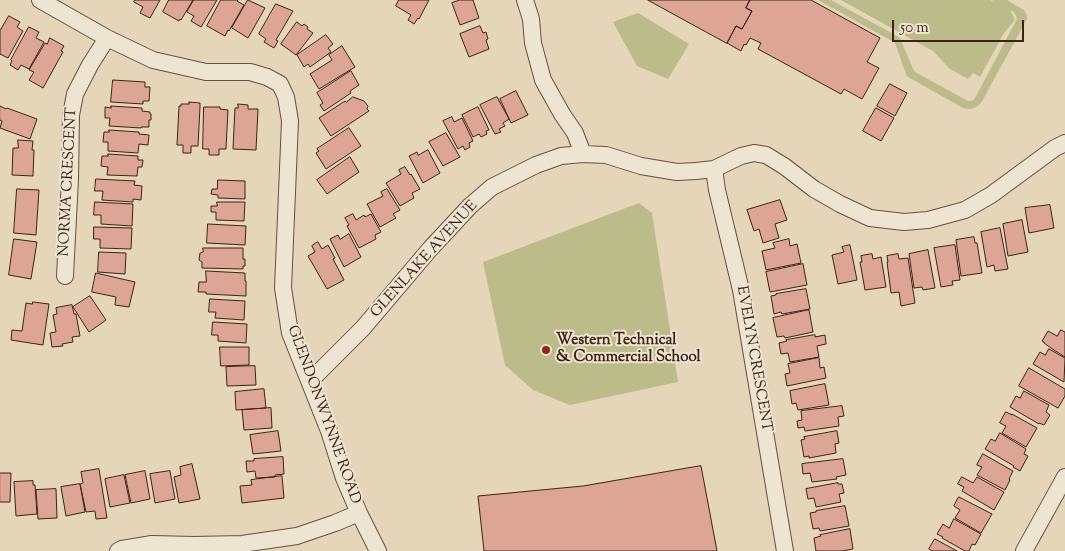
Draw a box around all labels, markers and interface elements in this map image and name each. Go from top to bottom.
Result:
scale bar [895,10,1028,42]
text: 50 m [900,18,929,39]
street label: NORMA CRESCENT [56,107,82,257]
street label: GLENLAKE AVENUE [368,198,482,322]
street label: EVELYN CRESCENT [731,285,775,433]
street label: GLENDONWYNNE ROAD [282,323,364,507]
place label: Western Technical & Commercial School [556,332,701,367]
marker: Western Technical & Commercial School [540,344,552,356]

